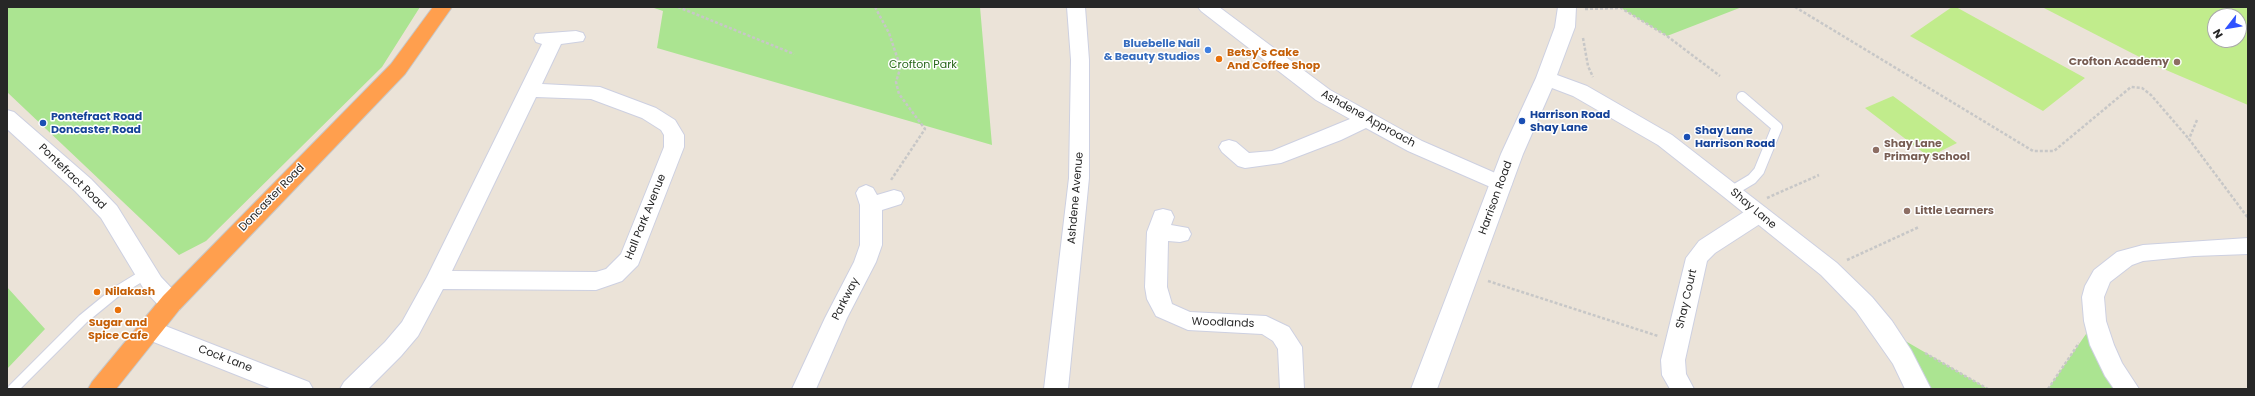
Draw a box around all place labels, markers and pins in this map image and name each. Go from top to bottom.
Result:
place label: Bluebelle Nail & Beauty Studios [1104,37,1200,63]
marker: Bluebelle Nail & Beauty Studios [1203,45,1213,55]
place label: Betsy's Cake And Coffee Shop [1227,46,1320,72]
marker: Betsy's Cake And Coffee Shop [1214,54,1224,64]
place label: Crofton Academy [2069,55,2169,69]
marker: Crofton Academy [2172,57,2182,67]
place label: Harrison Road Shay Lane [1530,108,1610,134]
place label: Pontefract Road Doncaster Road [51,110,142,136]
marker: Harrison Road Shay Lane [1517,116,1527,126]
marker: Pontefract Road Doncaster Road [38,118,48,128]
place label: Shay Lane Harrison Road [1695,124,1775,150]
marker: Shay Lane Harrison Road [1682,132,1692,142]
place label: Shay Lane Primary School [1884,137,1970,163]
marker: Shay Lane Primary School [1871,145,1881,155]
place label: Little Learners [1915,204,1994,218]
marker: Little Learners [1902,206,1912,216]
place label: Nilakash [105,285,155,299]
marker: Nilakash [92,287,102,297]
marker: Sugar and Spice Cafe [113,305,123,315]
place label: Sugar and Spice Cafe [88,316,148,342]

